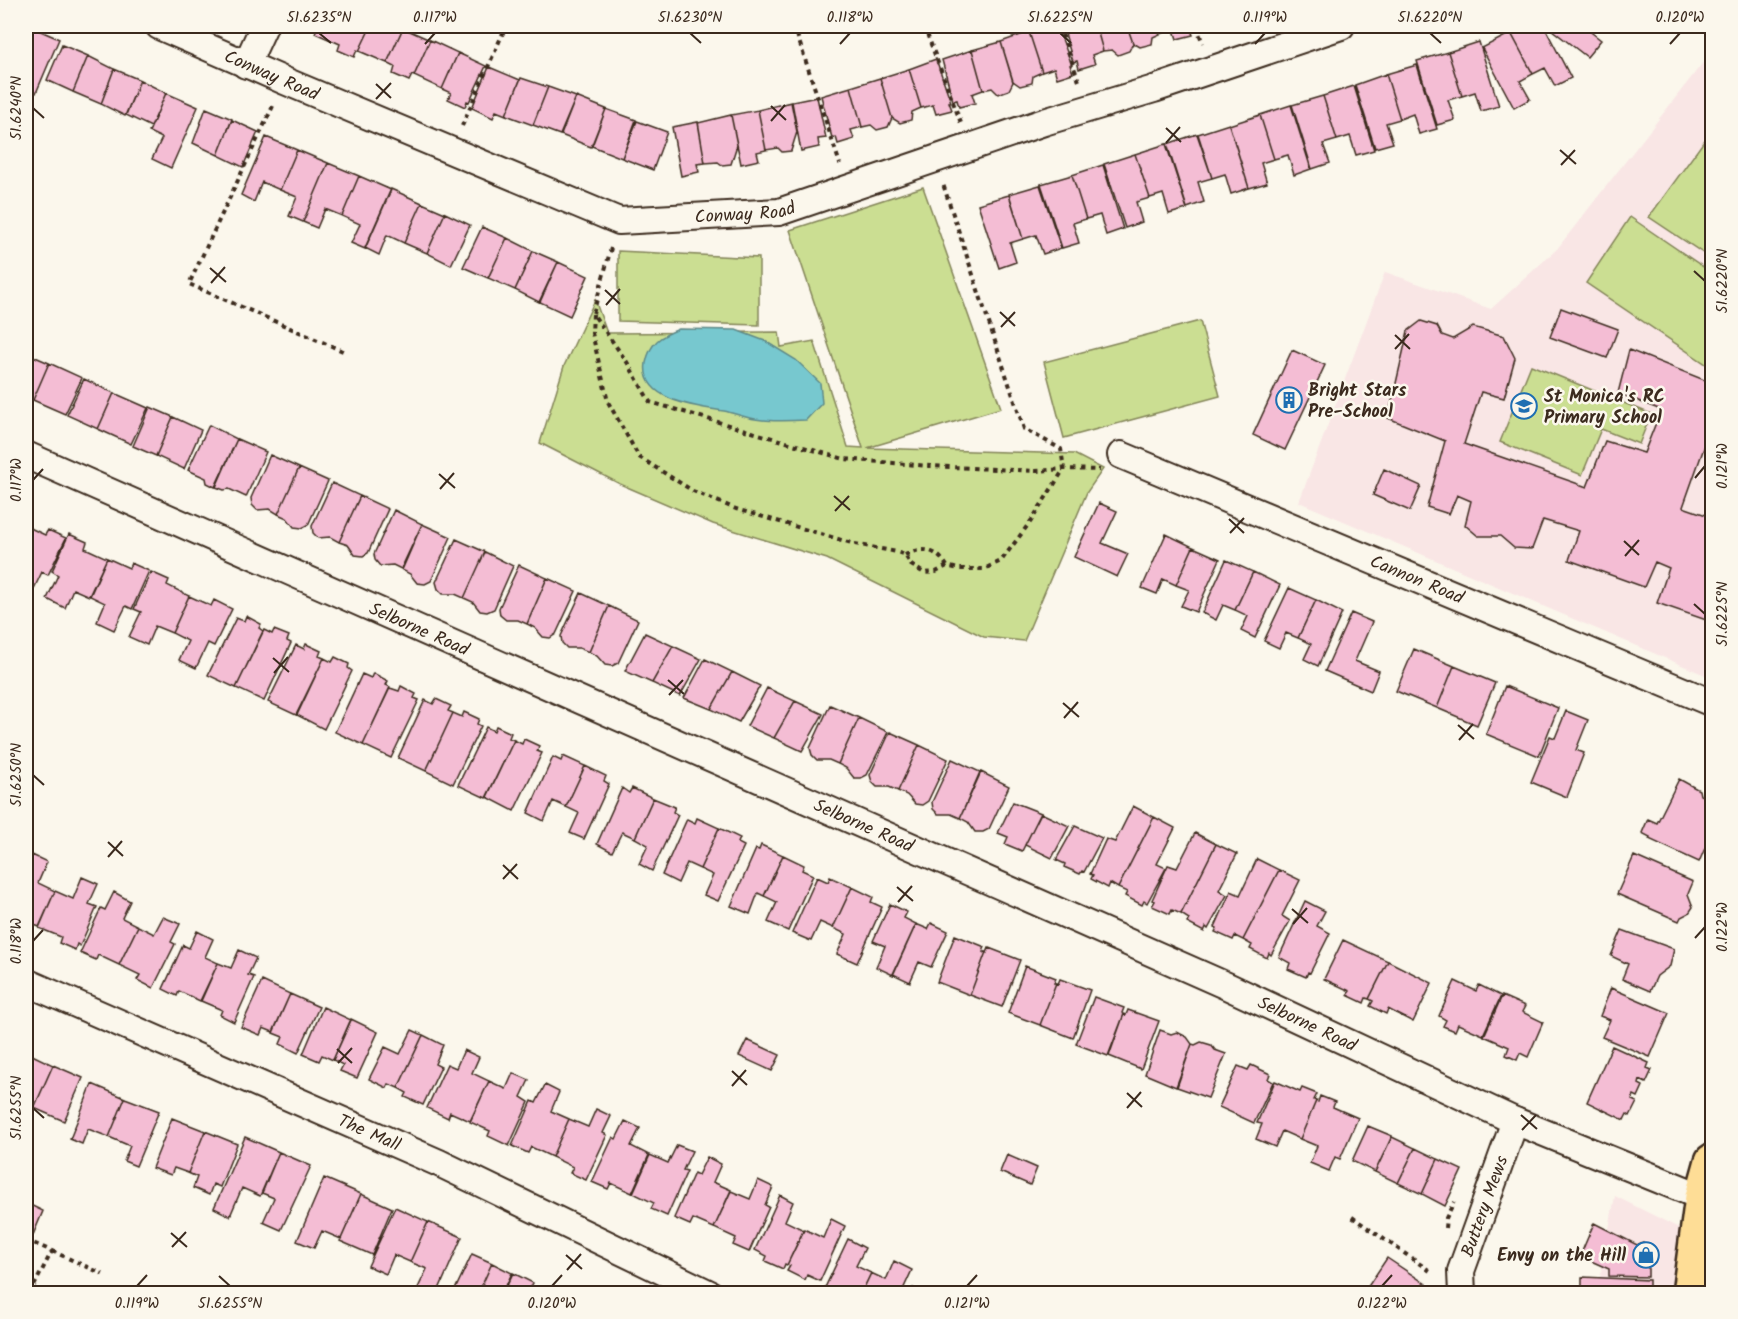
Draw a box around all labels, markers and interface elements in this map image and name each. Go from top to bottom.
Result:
text: 51.6235°N [286,6,352,30]
text: 0.117°W [413,6,457,30]
text: 51.6230°N [658,6,722,30]
text: 0.118°W [827,6,873,30]
text: 51.6225°N [1027,6,1093,30]
text: 0.119°W [1243,6,1288,30]
text: 51.6220°N [1398,6,1462,30]
text: 0.120°W [1656,6,1705,30]
street label: Conway Road [219,43,324,110]
text: 51.6240°N [5,76,29,140]
street label: Conway Road [694,194,801,233]
text: 51.6220°N [1711,249,1735,313]
place label: Bright Stars Pre-School [1308,377,1407,427]
place label: St Monica's RC Primary School [1544,383,1665,433]
building icon: Bright Stars Pre-School [1274,385,1304,415]
school or university icon: St Monica's RC Primary School [1509,391,1539,421]
text: 0.121°W [1711,443,1735,489]
text: 0.117°W [5,458,29,502]
street label: Cannon Road [1365,548,1469,614]
text: 51.6225°N [1711,581,1735,647]
street label: Selborne Road [364,595,474,666]
text: 51.6250°N [5,743,29,807]
street label: Selborne Road [808,792,919,862]
text: 0.122°W [1711,902,1735,952]
text: 0.118°W [5,918,29,964]
street label: Selborne Road [1252,989,1362,1061]
text: 51.6255°N [5,1076,29,1140]
street label: The Mall [333,1107,405,1161]
street label: Buttery Mews [1454,1152,1517,1261]
shop icon: Envy on the Hill [1631,1240,1661,1270]
place label: Envy on the Hill [1497,1242,1626,1271]
text: 0.119°W [115,1292,160,1316]
text: 51.6255°N [198,1292,262,1316]
text: 0.120°W [528,1292,577,1316]
text: 0.121°W [944,1292,990,1316]
text: 0.122°W [1357,1292,1407,1316]

